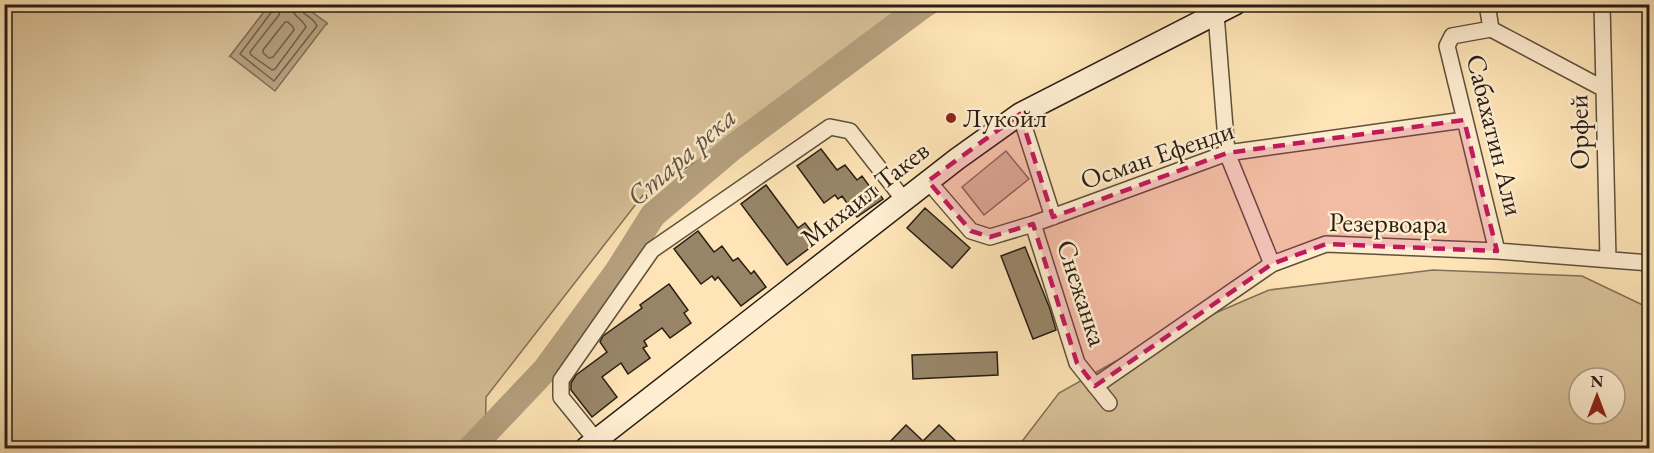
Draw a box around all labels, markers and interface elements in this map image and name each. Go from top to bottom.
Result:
street label: Сабахатин Али [1459,50,1532,219]
street label: Орфей [1560,94,1597,170]
water label: Стара река [619,99,743,213]
place label: Лукойл [963,100,1047,135]
marker: Лукойл [944,111,958,125]
street label: Осман Ефенди [1075,112,1238,197]
street label: Михаил Такев [793,133,936,255]
street label: Резервоара [1329,204,1448,241]
street label: Снежанка [1049,235,1116,351]
north arrow [1567,366,1627,426]
text: N [1591,371,1604,392]

